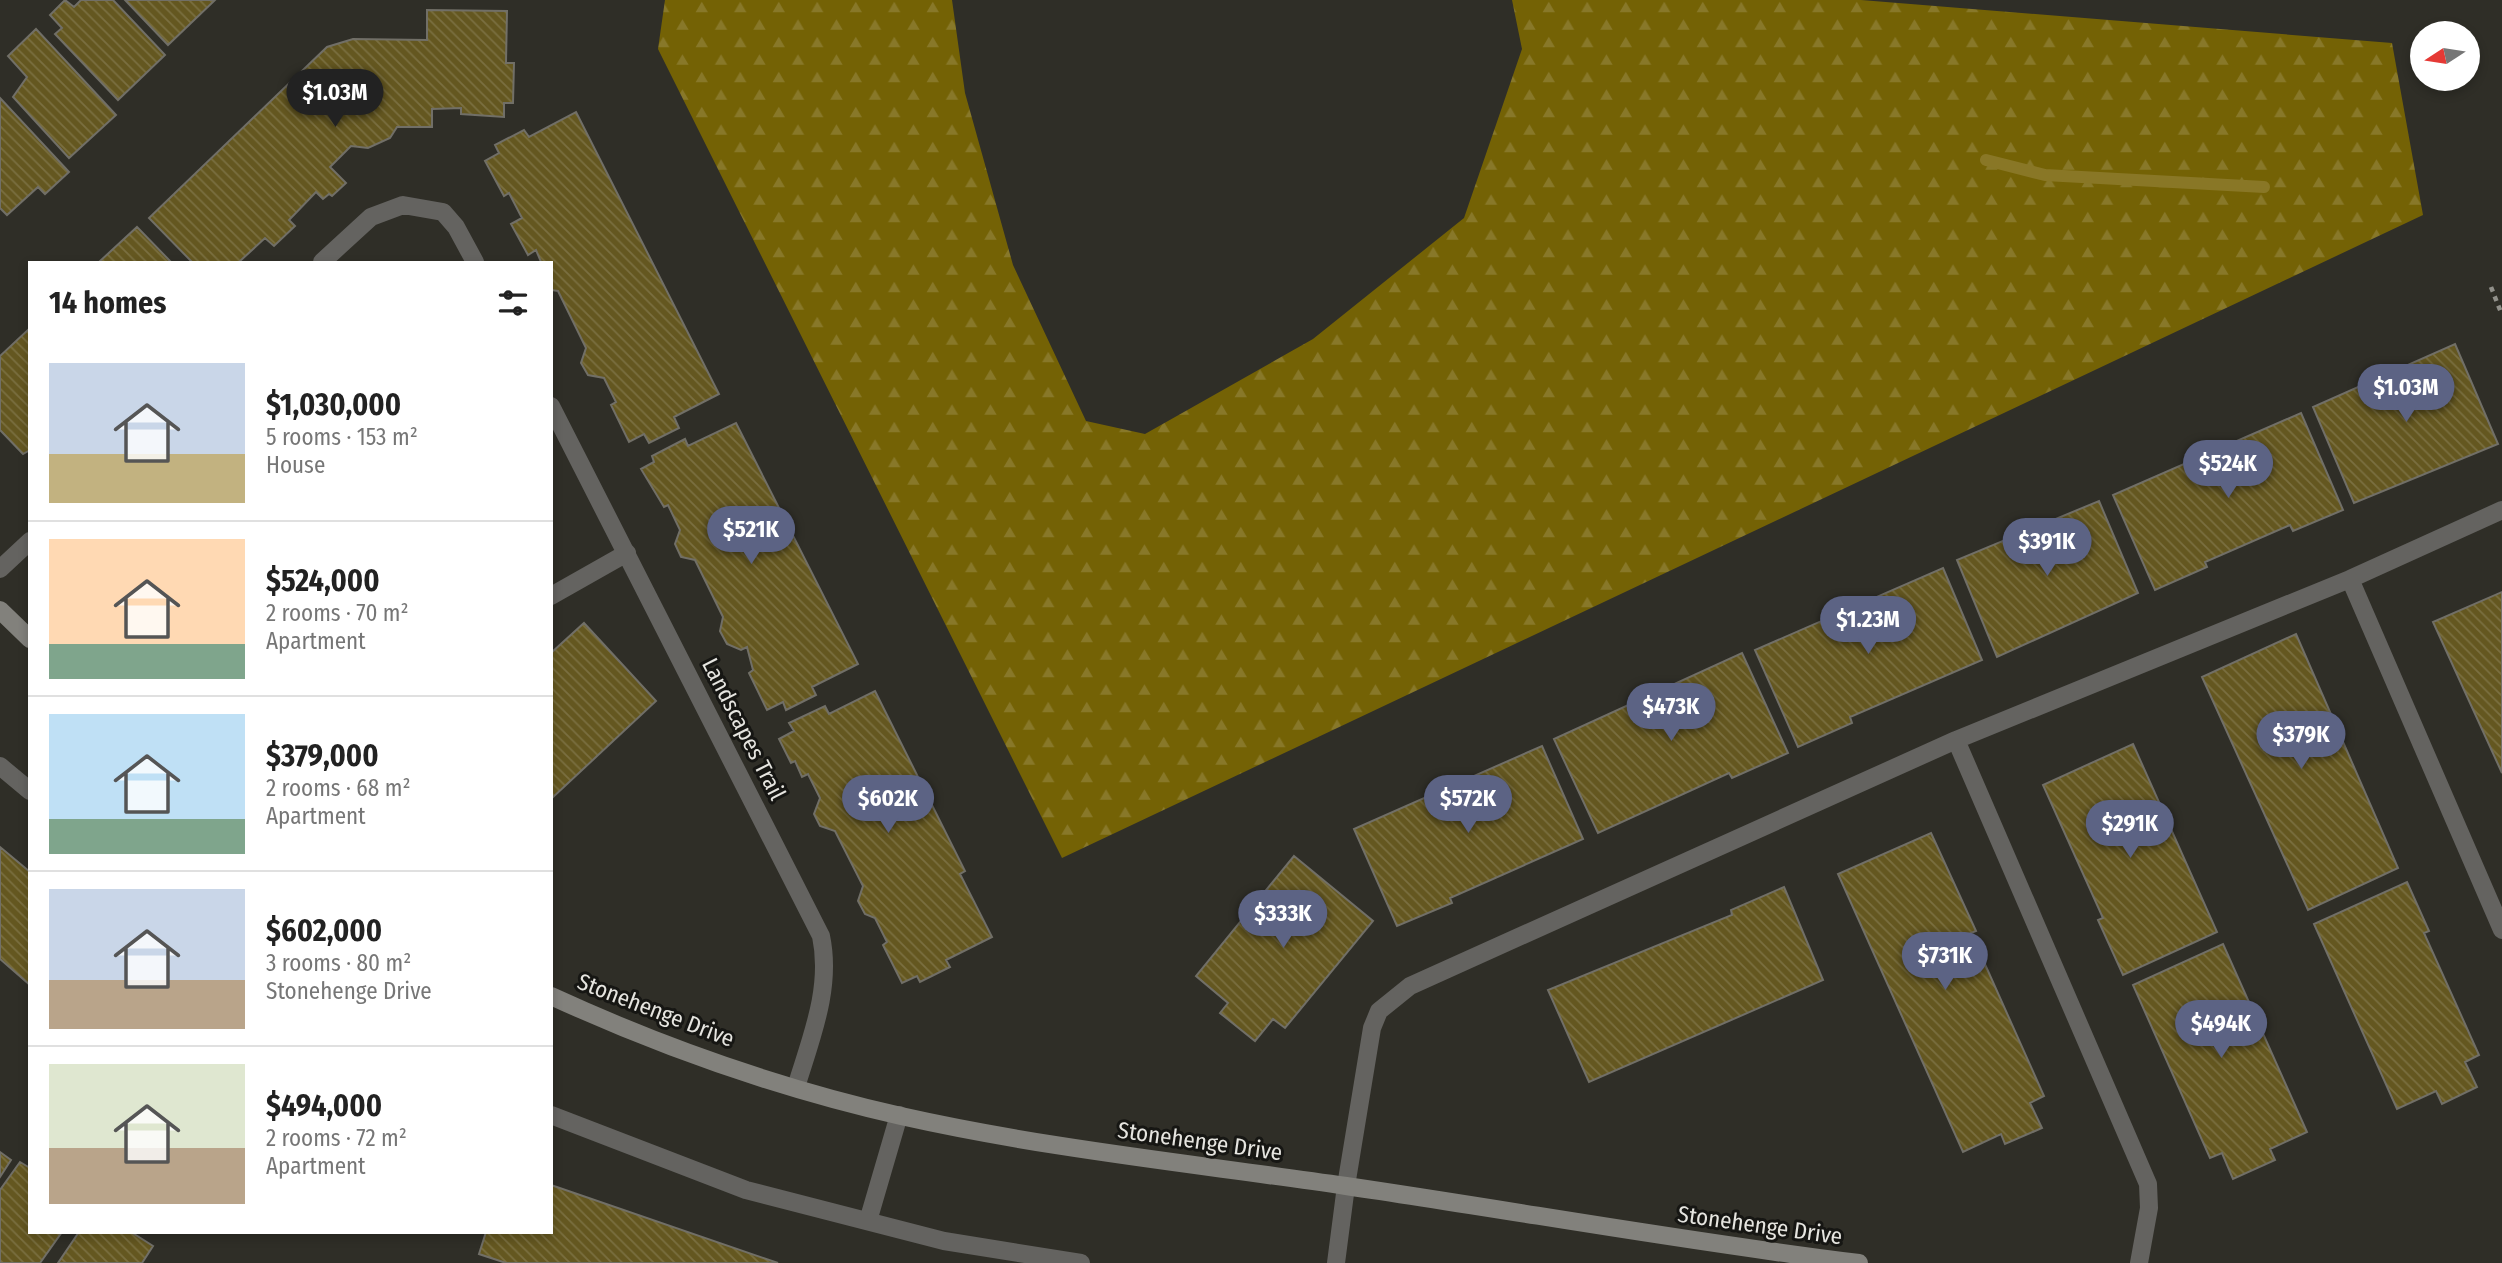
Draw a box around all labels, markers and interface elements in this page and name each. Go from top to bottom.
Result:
north arrow [2410,21,2480,91]
map controls [2410,21,2480,91]
pin: $1.03M [278,69,392,129]
text: $1.03M [302,78,368,106]
icon: filters [494,284,532,322]
text: 14 homes [49,285,166,321]
pin: $1.03M [2349,364,2463,424]
text: $1.03M [2373,373,2439,401]
text: $1,030,000 [266,387,401,423]
icon: home [105,391,189,475]
text: 5 rooms · 153 m² [266,423,418,451]
pin: $524K [2179,440,2277,500]
text: $524K [2199,449,2257,477]
text: House [266,451,325,479]
pin: $521K [702,506,800,566]
text: $521K [723,515,779,543]
pin: $391K [1998,518,2096,578]
text: $391K [2019,527,2075,555]
text: $524,000 [266,563,380,599]
icon: home [105,567,189,651]
pin: $1.23M [1811,596,1925,656]
text: 2 rooms · 70 m² [266,599,409,627]
text: $1.23M [1836,605,1900,633]
text: Apartment [266,627,366,655]
street label: Landscapes Trail [696,653,792,805]
pin: $473K [1622,684,1720,743]
text: $473K [1643,692,1699,720]
pin: $379K [2252,712,2350,771]
text: $379K [2272,720,2330,748]
text: $379,000 [266,738,379,774]
icon: home [105,742,189,826]
text: 2 rooms · 68 m² [266,774,411,802]
pin: $602K [839,776,937,835]
pin: $572K [1419,776,1517,835]
text: $602K [858,784,918,812]
text: $572K [1440,784,1496,812]
pin: $291K [2081,800,2179,860]
text: Apartment [266,802,366,830]
text: $291K [2102,809,2158,837]
pin: $333K [1234,890,1332,950]
text: $333K [1254,899,1312,927]
text: $602,000 [266,913,382,949]
icon: home [105,917,189,1001]
pin: $731K [1896,932,1994,992]
text: $731K [1918,941,1972,969]
text: 3 rooms · 80 m² [266,949,411,977]
street label: Stonehenge Drive [574,967,738,1053]
text: Stonehenge Drive [266,977,432,1005]
pin: $494K [2172,1000,2270,1060]
text: $494K [2191,1009,2251,1037]
text: $494,000 [266,1088,382,1124]
icon: home [105,1092,189,1176]
street label: Stonehenge Drive [1116,1116,1284,1166]
text: 2 rooms · 72 m² [266,1124,407,1152]
text: Apartment [266,1152,366,1180]
street label: Stonehenge Drive [1676,1200,1844,1250]

